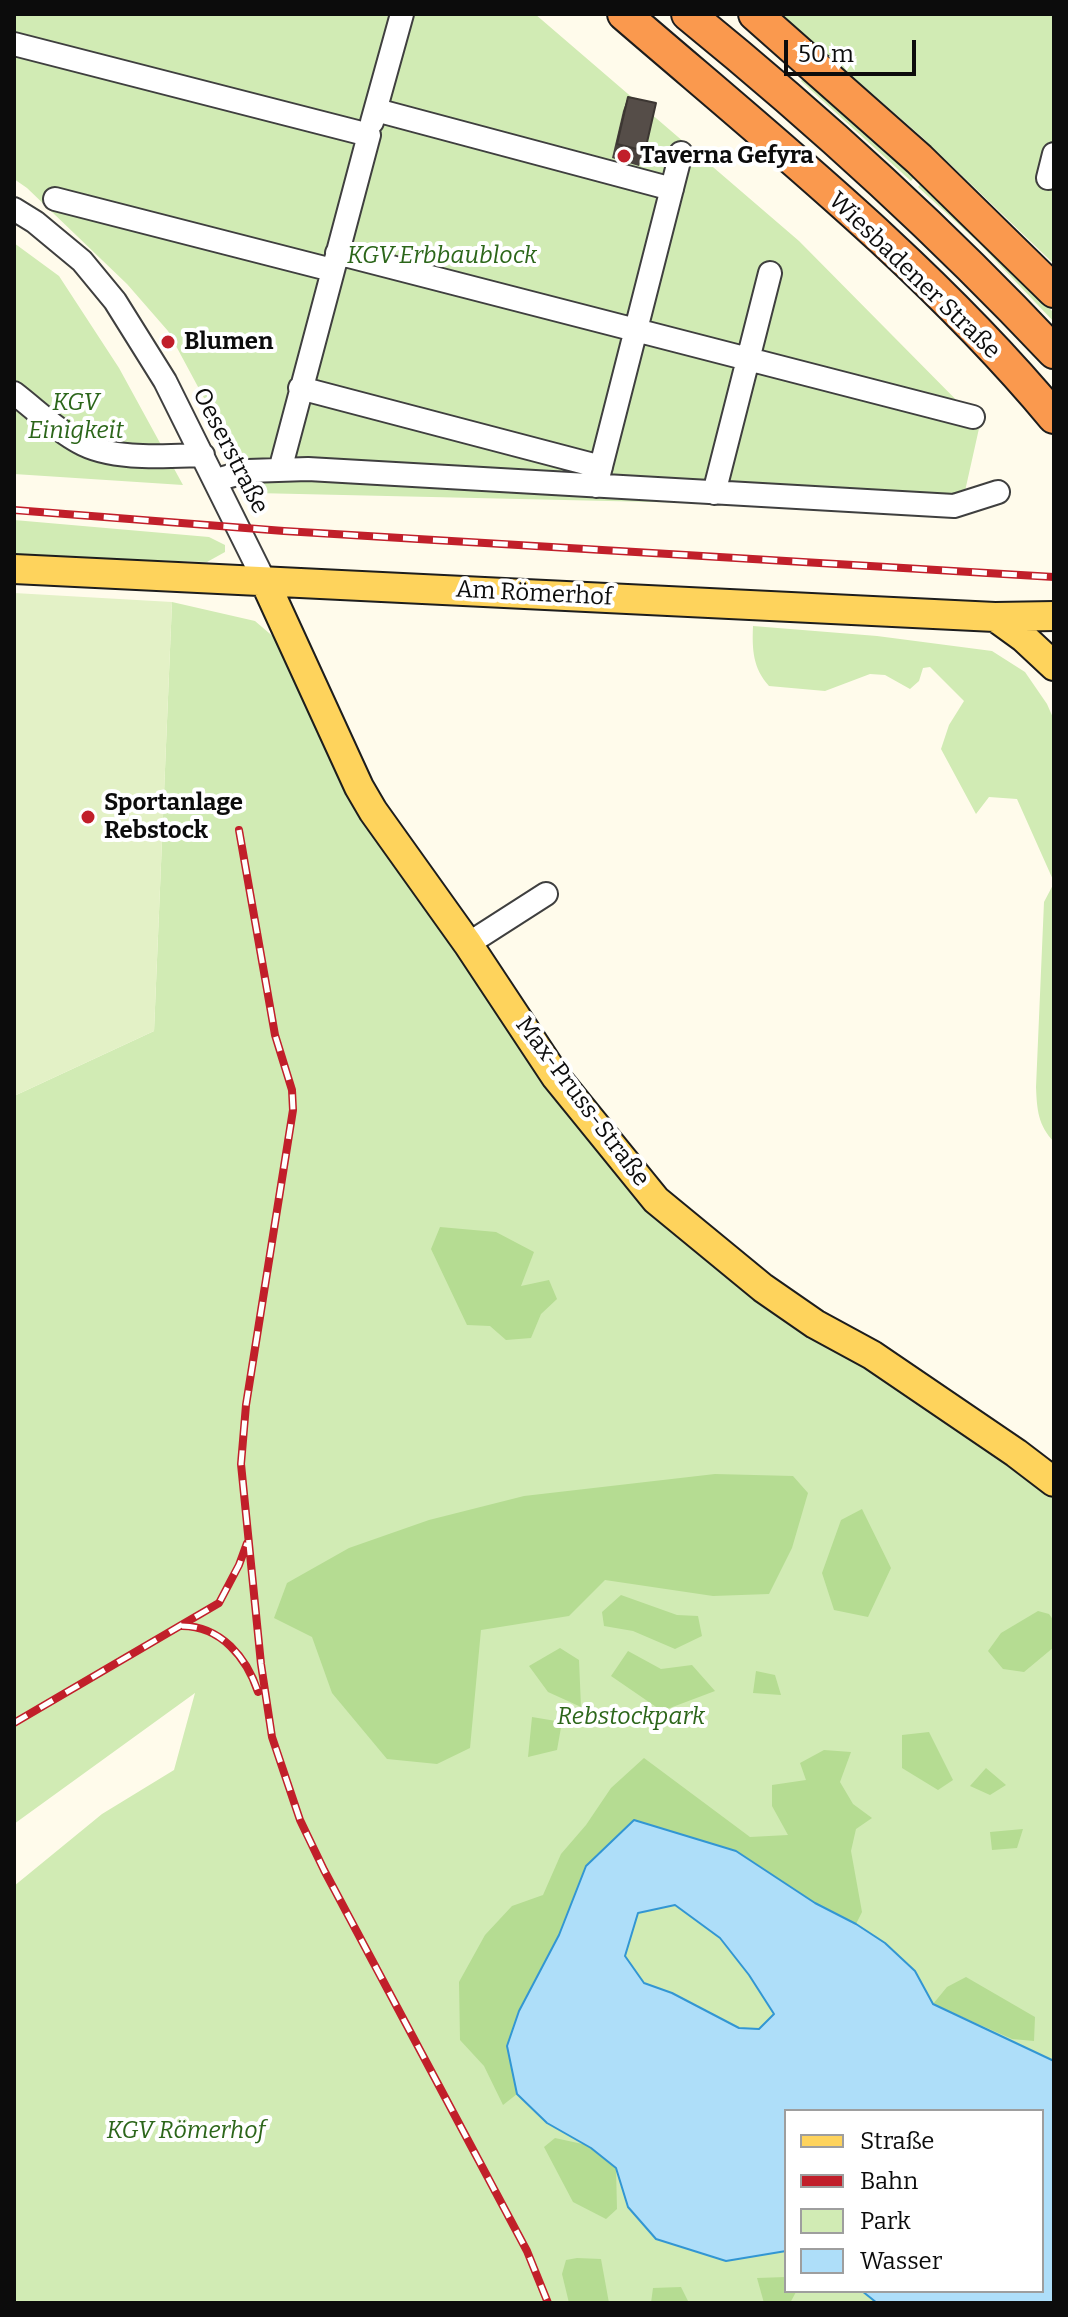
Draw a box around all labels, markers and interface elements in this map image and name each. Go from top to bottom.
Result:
scale bar [788,24,920,74]
text: 50 m [798,40,854,68]
place label: Taverna Gefyra [640,142,814,170]
marker: Taverna Gefyra [615,147,633,165]
street label: Wiesbadener Straße [822,187,1006,365]
park label: KGV Erbbaublock [347,242,537,270]
place label: Blumen [184,328,274,356]
marker: Blumen [159,333,177,351]
street label: Oeserstraße [186,383,274,519]
park label: KGV Einigkeit [28,389,124,445]
street label: Am Römerhof [455,576,613,612]
place label: Sportanlage Rebstock [104,789,243,845]
marker: Sportanlage Rebstock [79,808,97,826]
street label: Max-Pruss-Straße [509,1012,655,1192]
park label: Rebstockpark [557,1703,705,1731]
legend [784,2109,1044,2293]
park label: KGV Römerhof [107,2117,265,2145]
text: Straße [860,2127,934,2155]
text: Bahn [860,2167,918,2195]
text: Park [860,2207,911,2235]
text: Wasser [860,2247,942,2275]

